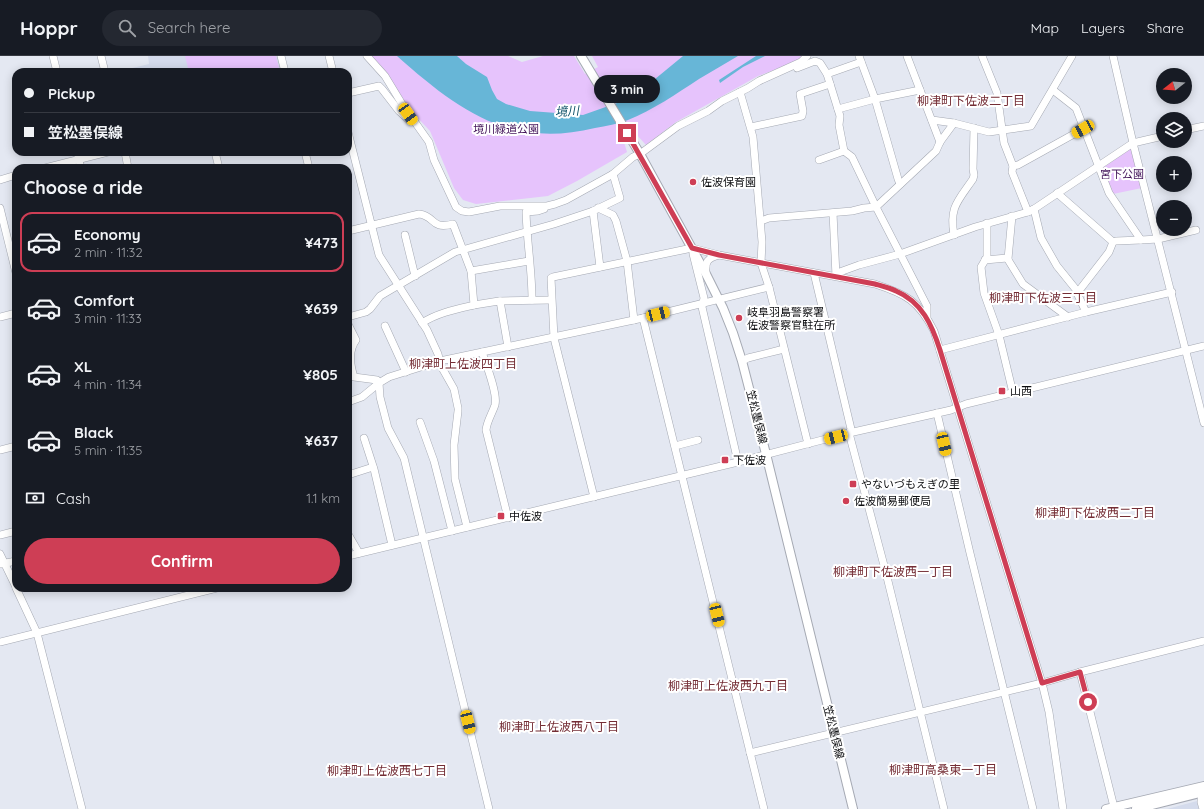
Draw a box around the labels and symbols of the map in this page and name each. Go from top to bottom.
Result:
north arrow [1156,68,1192,104]
callout: 3 min [594,75,660,103]
district label: 柳津町下佐波二丁目 [917,93,1025,108]
car [396,101,420,127]
water label: 境川 [554,103,581,119]
car [1070,118,1096,140]
park label: 境川緑道公園 [473,122,539,136]
route end [618,124,636,142]
park label: 宮下公園 [1100,167,1144,181]
place label: 佐波保育園 [701,175,756,189]
marker: 佐波保育園 [688,177,698,187]
district label: 柳津町下佐波三丁目 [989,290,1097,305]
car [645,305,671,323]
place label: 岐阜羽島警察署 佐波警察官駐在所 [747,305,836,332]
marker: 岐阜羽島警察署 佐波警察官駐在所 [734,313,744,323]
district label: 柳津町上佐波四丁目 [409,356,517,371]
place label: 山西 [1010,384,1032,398]
marker: 山西 [997,386,1007,396]
street label: 笠松墨俣線 [744,389,770,445]
car [823,428,849,446]
car [935,431,953,457]
place label: 下佐波 [733,453,766,467]
marker: 下佐波 [720,455,730,465]
place label: やないづもえぎの里 [861,477,960,491]
marker: やないづもえぎの里 [848,479,858,489]
place label: 佐波簡易郵便局 [854,494,931,508]
marker: 佐波簡易郵便局 [841,496,851,506]
district label: 柳津町下佐波西二丁目 [1035,505,1155,520]
place label: 中佐波 [509,509,542,523]
marker: 中佐波 [496,511,506,521]
district label: 柳津町下佐波西一丁目 [833,564,953,579]
car [708,602,726,628]
district label: 柳津町上佐波西九丁目 [668,678,788,693]
route start [1079,693,1097,711]
street label: 笠松墨俣線 [821,704,847,760]
car [459,709,477,735]
district label: 柳津町上佐波西八丁目 [499,719,619,734]
district label: 柳津町高桑東一丁目 [889,762,997,777]
district label: 柳津町上佐波西七丁目 [327,763,447,778]

